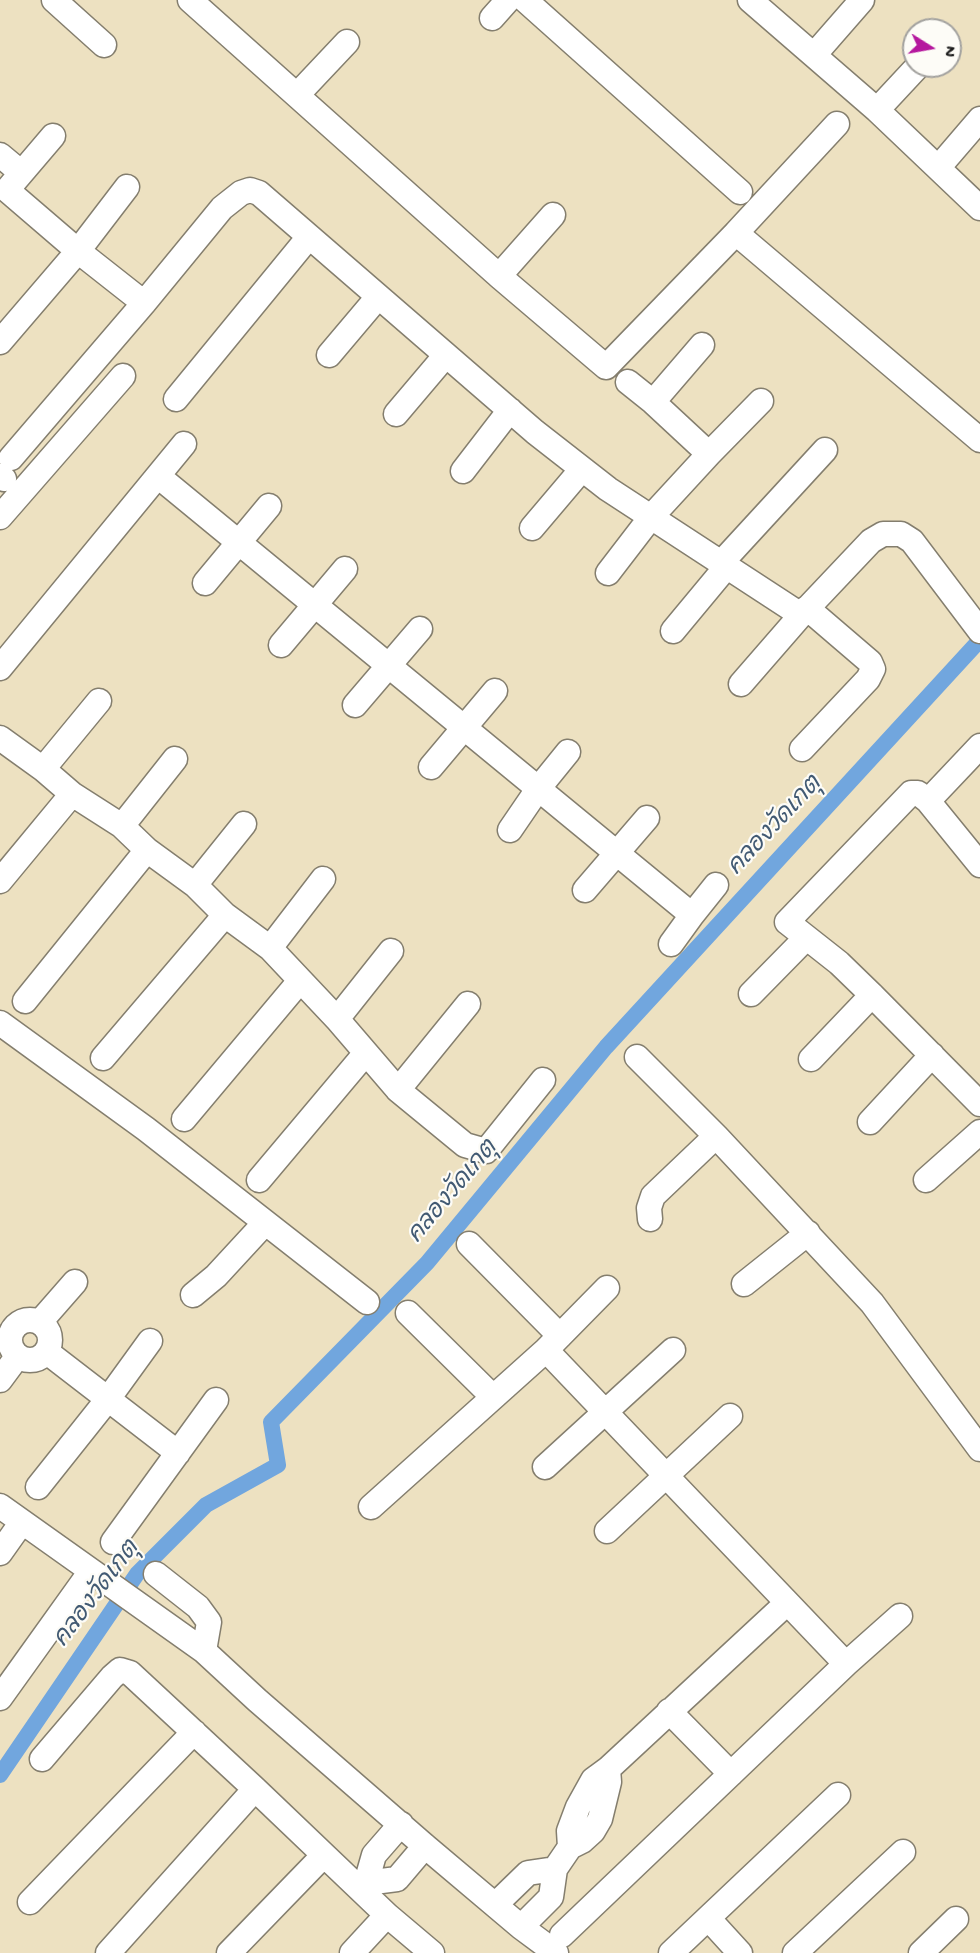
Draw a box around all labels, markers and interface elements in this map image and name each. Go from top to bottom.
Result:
north arrow [902,18,962,78]
text: N [938,44,959,58]
water label: คลองวัดเกตุ [723,771,829,883]
water label: คลองวัดเกตุ [403,1136,505,1250]
water label: คลองวัดเกตุ [49,1536,147,1654]

